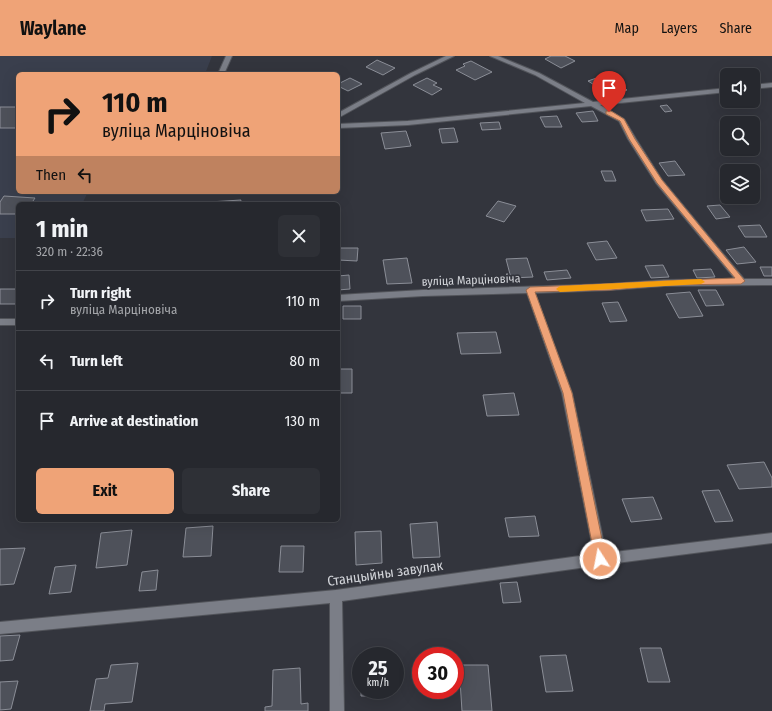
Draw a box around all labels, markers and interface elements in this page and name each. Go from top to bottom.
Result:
text: Waylane [20,17,86,40]
text: Map [615,20,639,37]
text: Layers [661,20,697,37]
text: Share [719,20,752,37]
map controls [720,68,760,204]
button: sound [720,68,760,108]
pin [592,71,626,112]
icon: arrive [598,77,620,99]
text: 110 m [102,86,168,119]
icon: right [36,88,88,140]
button: search [720,116,760,156]
text: вуліца Марціновіча [102,120,251,142]
icon: left [74,164,96,186]
button: layers [720,164,760,204]
text: Then [36,166,66,184]
text: 1 min [36,215,88,243]
button: close [278,215,320,257]
text: 320 m · 22:36 [36,244,103,259]
street label: вуліца Марціновіча [421,271,521,289]
text: Turn right [70,284,131,302]
icon: right [36,290,58,312]
text: 110 m [286,292,320,310]
text: вуліца Марціновіча [70,302,177,317]
icon: left [36,350,58,372]
text: Turn left [70,352,123,370]
text: 80 m [290,352,320,370]
icon: arrive [36,410,58,432]
text: Arrive at destination [70,412,198,430]
text: 130 m [285,412,320,430]
button: Exit [36,468,174,514]
button: Share [182,468,320,514]
position arrow [579,538,621,580]
street label: Станцыйны завулак [326,557,444,590]
speed limit sign: 30 [412,647,464,699]
text: 25 [368,656,388,680]
text: km/h [367,677,389,689]

